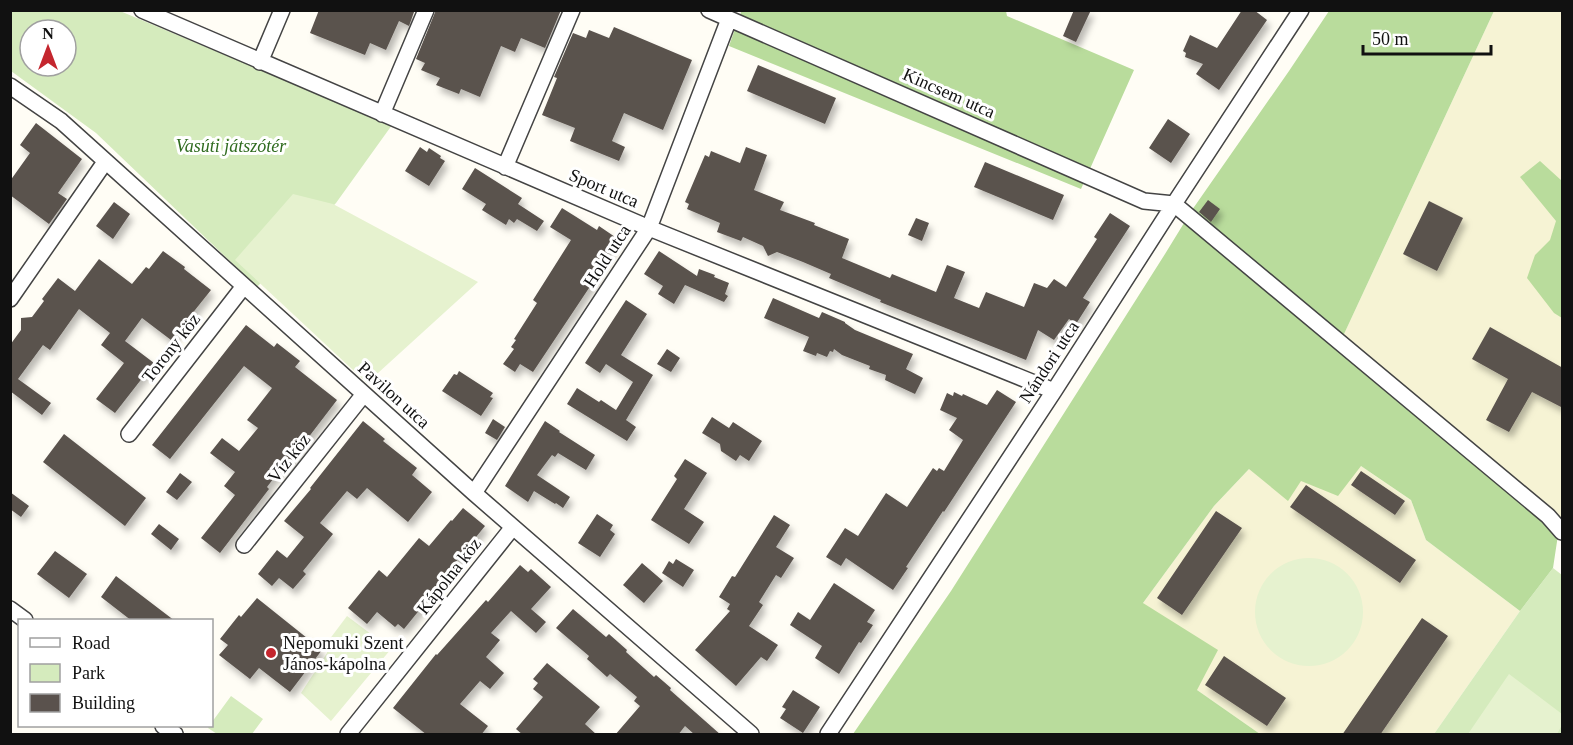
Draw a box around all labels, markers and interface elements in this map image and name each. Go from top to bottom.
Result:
north arrow [18,18,78,78]
scale bar [1363,18,1490,56]
text: N [42,25,54,42]
text: 50 m [1372,29,1409,49]
street label: Kincsem utca [900,64,998,122]
park label: Vasúti játszótér [176,136,287,156]
street label: Sport utca [566,164,642,212]
street label: Hold utca [579,221,635,291]
street label: Torony köz [138,309,204,387]
street label: Nándori utca [1015,317,1083,407]
street label: Pavilon utca [354,358,434,432]
street label: Víz köz [264,430,314,486]
street label: Kápolna köz [413,534,485,618]
legend [18,619,213,727]
text: Road [72,633,110,653]
place label: Nepomuki Szent János-kápolna [283,633,403,674]
marker: Nepomuki Szent János-kápolna [264,646,278,660]
text: Park [72,663,105,683]
text: Building [72,693,135,713]

